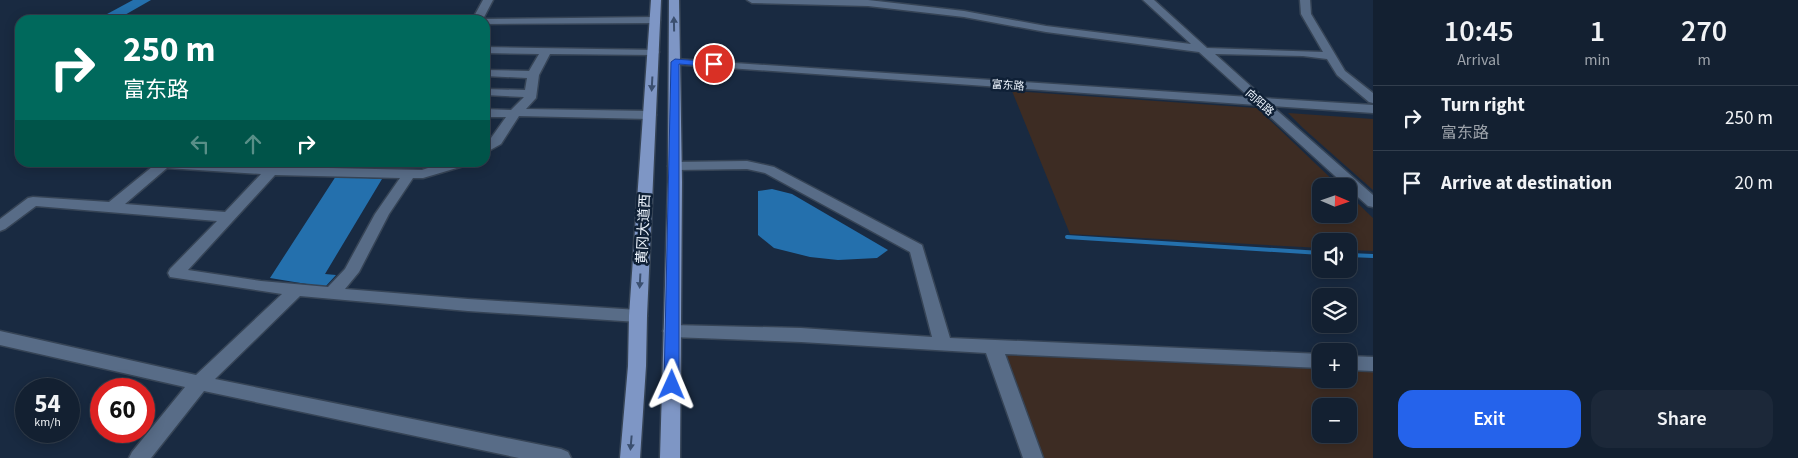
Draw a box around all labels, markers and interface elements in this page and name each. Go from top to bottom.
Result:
text: 10:45 [1444,10,1514,53]
text: 1 [1590,10,1605,53]
text: 270 [1681,10,1727,53]
one-way arrow [670,16,678,32]
text: 250 m [123,25,215,75]
icon: right [40,35,105,100]
pin [693,43,735,85]
text: Arrival [1457,49,1500,71]
text: min [1584,49,1610,71]
text: m [1698,49,1711,71]
icon: arrive [700,50,728,78]
text: 富东路 [123,74,189,106]
one-way arrow [648,76,656,92]
street label: 富东路 [991,77,1025,94]
street label: 向阳路 [1242,86,1277,119]
text: Turn right [1441,92,1525,119]
icon: right [1398,104,1426,132]
text: 250 m [1725,105,1773,132]
text: 富东路 [1441,122,1489,144]
icon: left [186,130,214,158]
icon: ahead [239,130,267,158]
icon: right [292,130,320,158]
icon: arrive [1398,169,1426,197]
text: Arrive at destination [1441,170,1612,197]
text: 20 m [1735,170,1773,197]
north arrow [1312,178,1358,222]
map controls [1312,178,1357,443]
street label: 黄冈大道西 [632,194,656,265]
button: sound [1312,233,1357,278]
one-way arrow [636,273,644,289]
button: layers [1312,288,1357,333]
button: + [1312,343,1357,388]
position arrow [645,358,697,410]
speed limit sign: 60 [90,378,155,443]
text: 54 [34,386,61,422]
button: Exit [1398,390,1581,448]
button: Share [1591,390,1773,448]
button: − [1312,398,1357,443]
text: km/h [34,414,61,431]
one-way arrow [627,435,635,451]

